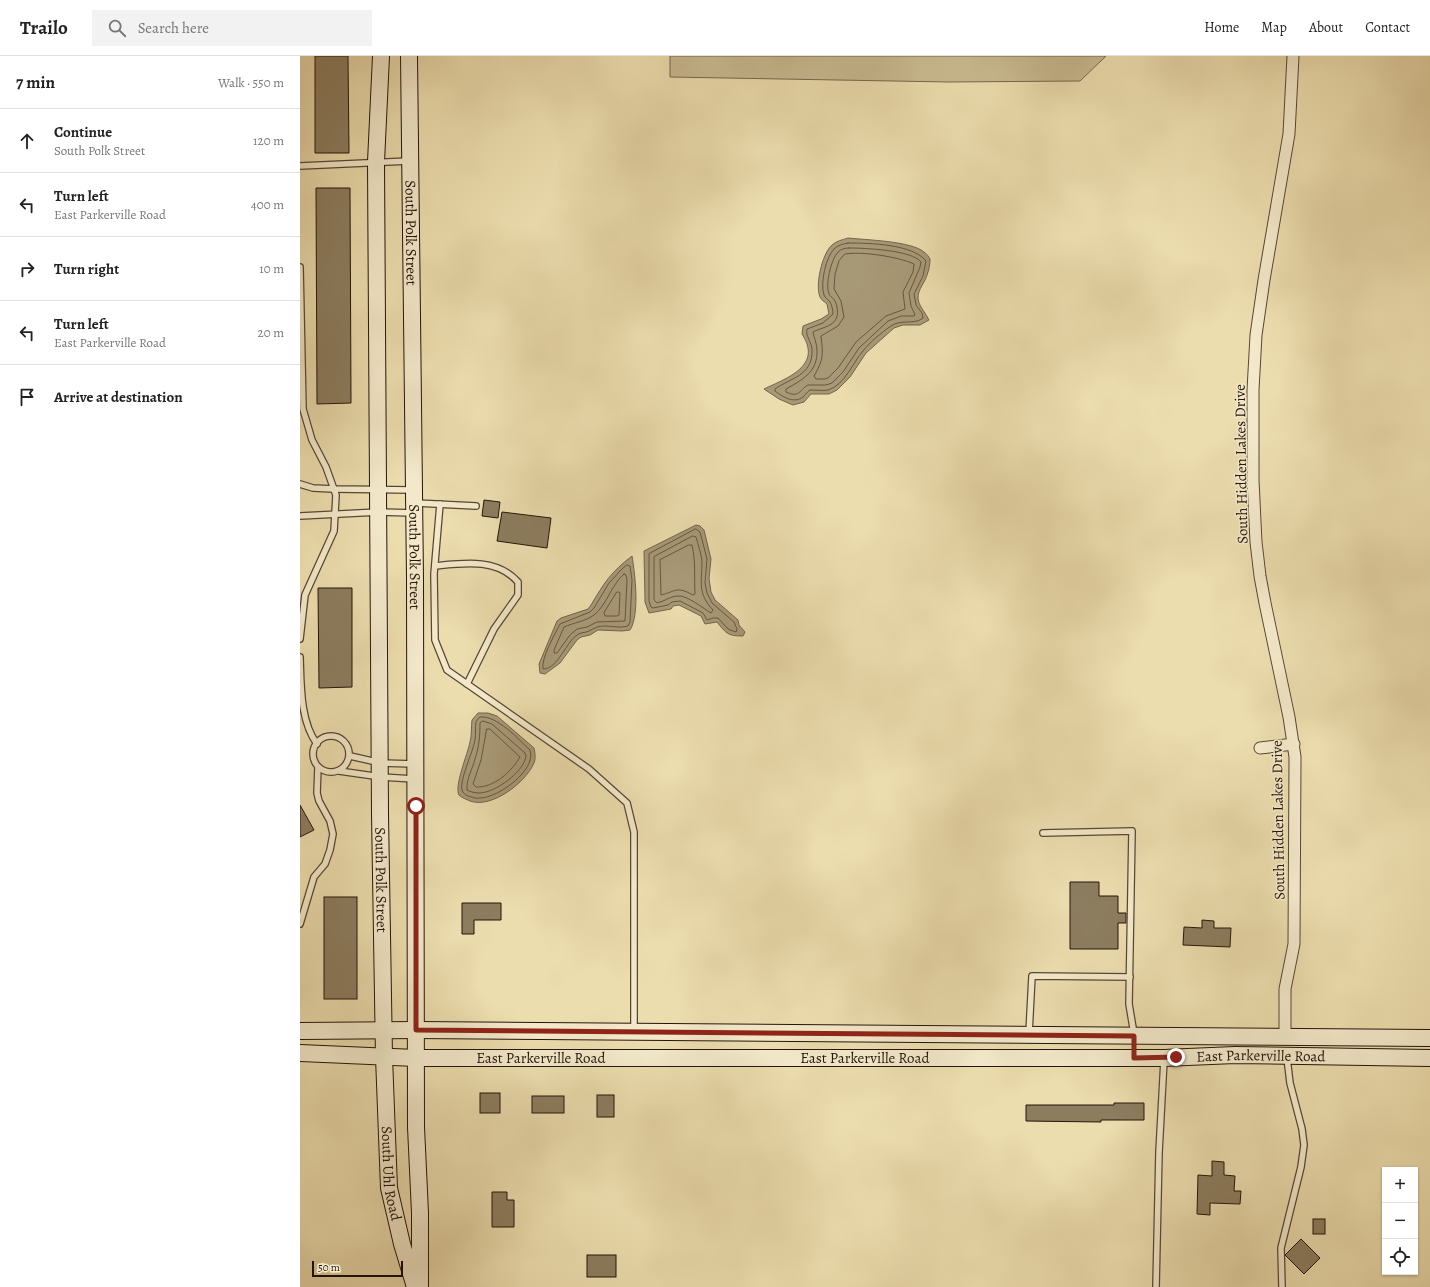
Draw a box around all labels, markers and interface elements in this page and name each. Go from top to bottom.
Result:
search box [92,10,372,46]
text: Trailo [20,15,68,41]
icon: search [106,17,128,39]
text: Search here [138,18,209,38]
text: Home [1204,18,1239,37]
text: Map [1261,18,1287,37]
text: About [1309,18,1343,37]
text: Contact [1365,18,1410,37]
text: 7 min [16,71,55,94]
text: Walk · 550 m [218,74,284,91]
text: Continue [54,122,112,142]
icon: ahead [16,130,38,152]
text: 120 m [253,132,284,149]
text: South Polk Street [54,142,145,159]
street label: South Polk Street [400,180,422,286]
text: Turn left [54,186,109,206]
icon: left [16,194,38,216]
text: 400 m [251,196,284,213]
text: East Parkerville Road [54,206,166,223]
icon: right [16,258,38,280]
text: Turn right [54,259,119,279]
text: 10 m [259,260,284,277]
text: Turn left [54,314,109,334]
icon: left [16,322,38,344]
text: 20 m [258,324,284,341]
text: East Parkerville Road [54,334,166,351]
street label: South Hidden Lakes Drive [1230,384,1252,544]
icon: arrive [16,386,38,408]
text: Arrive at destination [54,387,183,407]
street label: South Polk Street [404,504,425,610]
street label: South Hidden Lakes Drive [1267,740,1289,900]
route start [407,797,425,815]
street label: South Polk Street [370,827,392,933]
street label: East Parkerville Road [1196,1045,1327,1067]
street label: East Parkerville Road [476,1048,607,1068]
street label: East Parkerville Road [800,1048,931,1068]
route end [1167,1048,1185,1066]
street label: South Uhl Road [377,1126,407,1224]
map controls [1382,1167,1418,1275]
button: + [1382,1167,1418,1203]
button: − [1382,1203,1418,1239]
button: locate [1382,1239,1418,1275]
scale bar [312,1259,403,1278]
text: 50 m [318,1260,340,1275]

